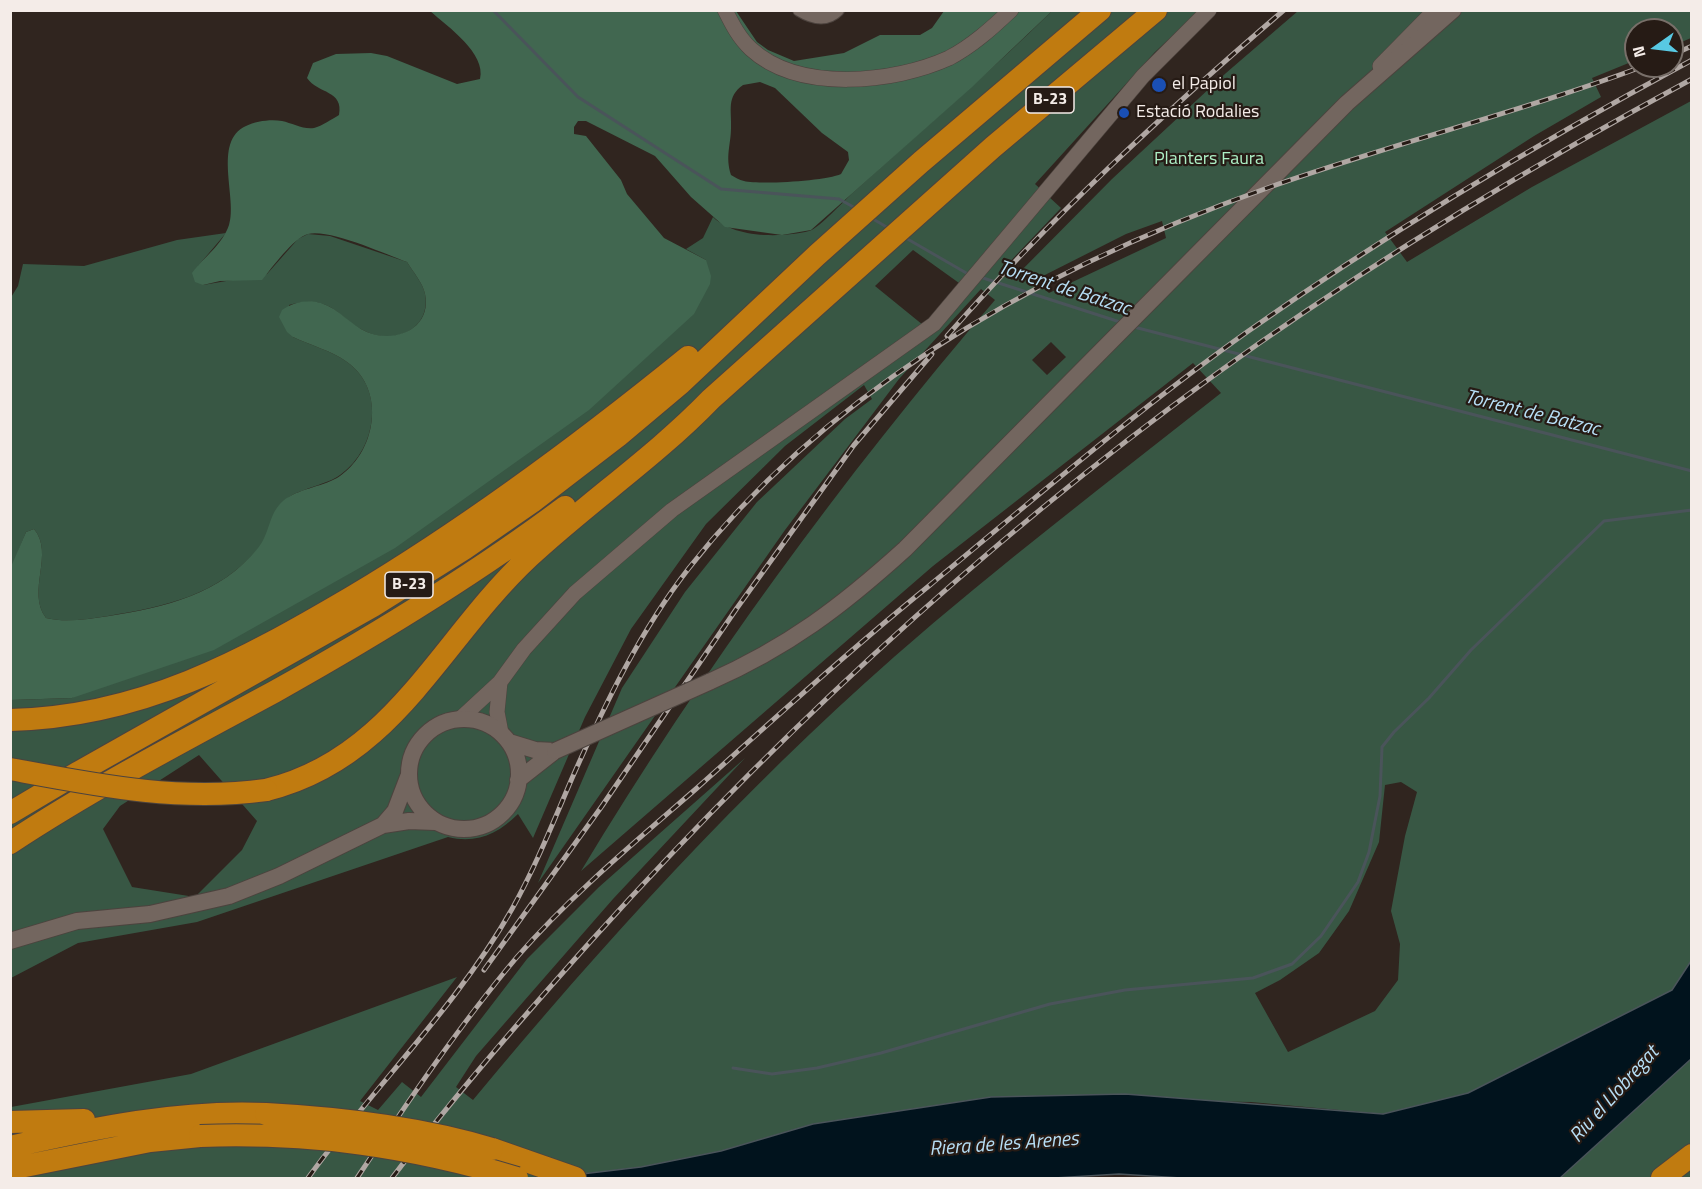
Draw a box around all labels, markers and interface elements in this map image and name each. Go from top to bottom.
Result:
north arrow [1624,18,1684,78]
text: N [1625,44,1651,60]
place label: el Papiol [1172,74,1236,96]
marker: el Papiol [1150,76,1168,94]
road number: B-23 [1026,87,1074,113]
place label: Estació Rodalies [1136,102,1259,124]
marker: Estació Rodalies [1117,106,1131,120]
park label: Planters Faura [1154,149,1264,171]
water label: Torrent de Batzac [995,256,1133,322]
water label: Torrent de Batzac [1462,386,1602,442]
road number: B-23 [385,572,433,598]
water label: Riu el Llobregat [1565,1042,1665,1148]
water label: Riera de les Arenes [929,1128,1079,1162]

